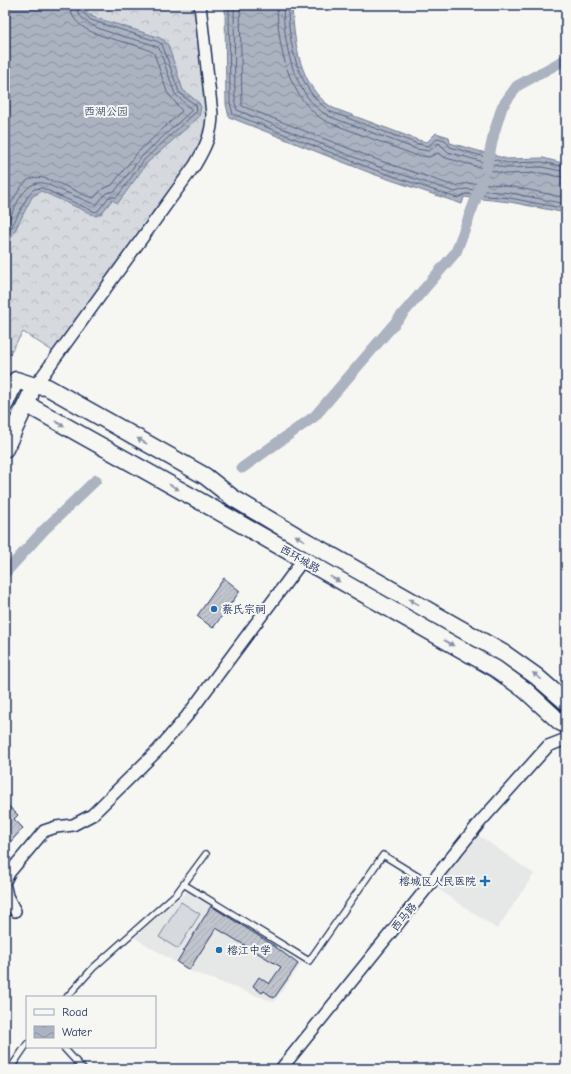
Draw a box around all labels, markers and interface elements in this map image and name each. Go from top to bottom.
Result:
park label: 西湖公园 [84,105,128,118]
one-way arrow [54,420,66,427]
one-way arrow [136,437,148,444]
one-way arrow [168,483,180,490]
one-way arrow [295,535,306,542]
street label: 西环城路 [278,542,322,576]
one-way arrow [329,575,341,582]
one-way arrow [408,599,420,606]
place label: 蔡氏宗祠 [222,603,266,616]
marker: 蔡氏宗祠 [209,604,219,614]
one-way arrow [443,639,454,646]
one-way arrow [531,672,542,681]
place label: 榕城区人民医院 [399,875,476,888]
marker: 榕城区人民医院 [479,875,491,887]
street label: 西马路 [389,900,419,934]
place label: 榕江中学 [227,944,271,957]
marker: 榕江中学 [214,945,224,955]
legend [26,996,156,1048]
text: Road [62,1005,88,1019]
text: Water [62,1025,92,1039]

